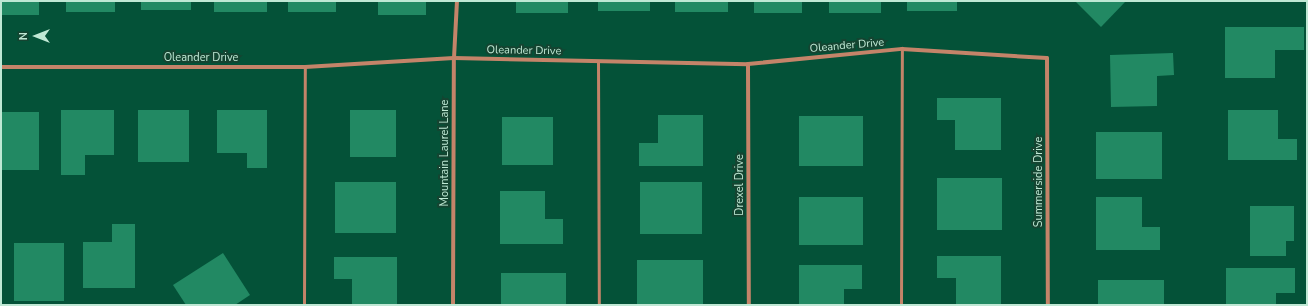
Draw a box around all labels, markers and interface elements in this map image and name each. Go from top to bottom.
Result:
north arrow [16,16,56,56]
text: N [16,32,31,40]
street label: Oleander Drive [809,36,885,56]
street label: Oleander Drive [487,44,561,58]
street label: Oleander Drive [164,51,238,65]
street label: Mountain Laurel Lane [438,100,452,206]
street label: Summerside Drive [1032,137,1046,227]
street label: Drexel Drive [733,154,747,216]

